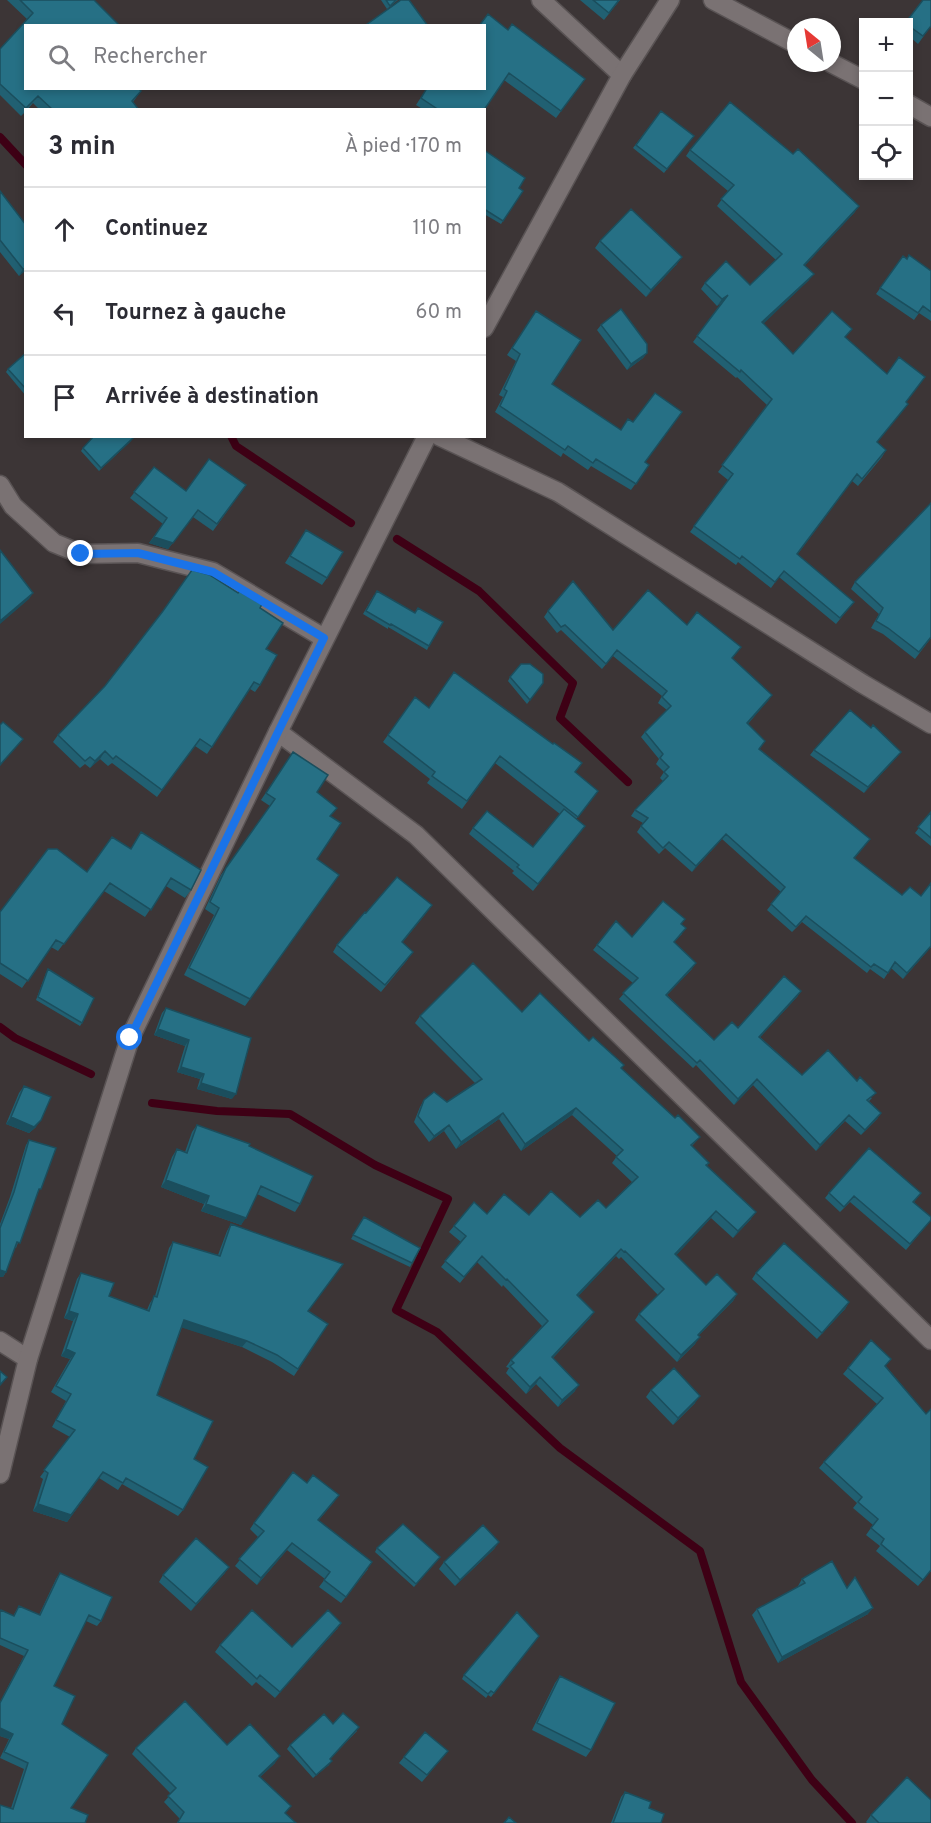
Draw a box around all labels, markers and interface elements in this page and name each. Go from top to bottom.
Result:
north arrow [787,18,841,72]
map controls [859,18,913,180]
button: + [859,18,913,72]
search box [24,24,486,90]
icon: search [45,41,78,74]
text: Rechercher [93,44,207,71]
button: − [859,72,913,126]
button: locate [859,126,913,180]
text: 3 min [48,131,116,164]
text: À pied · 170 m [345,134,462,160]
icon: ahead [48,213,81,246]
text: Continuez [105,216,208,243]
text: 110 m [413,216,462,242]
icon: left [48,297,81,330]
text: Tournez à gauche [105,300,286,327]
text: 60 m [416,300,462,326]
icon: arrive [48,381,81,414]
text: Arrivée à destination [105,384,319,411]
route end [67,540,93,566]
route start [116,1024,142,1050]

